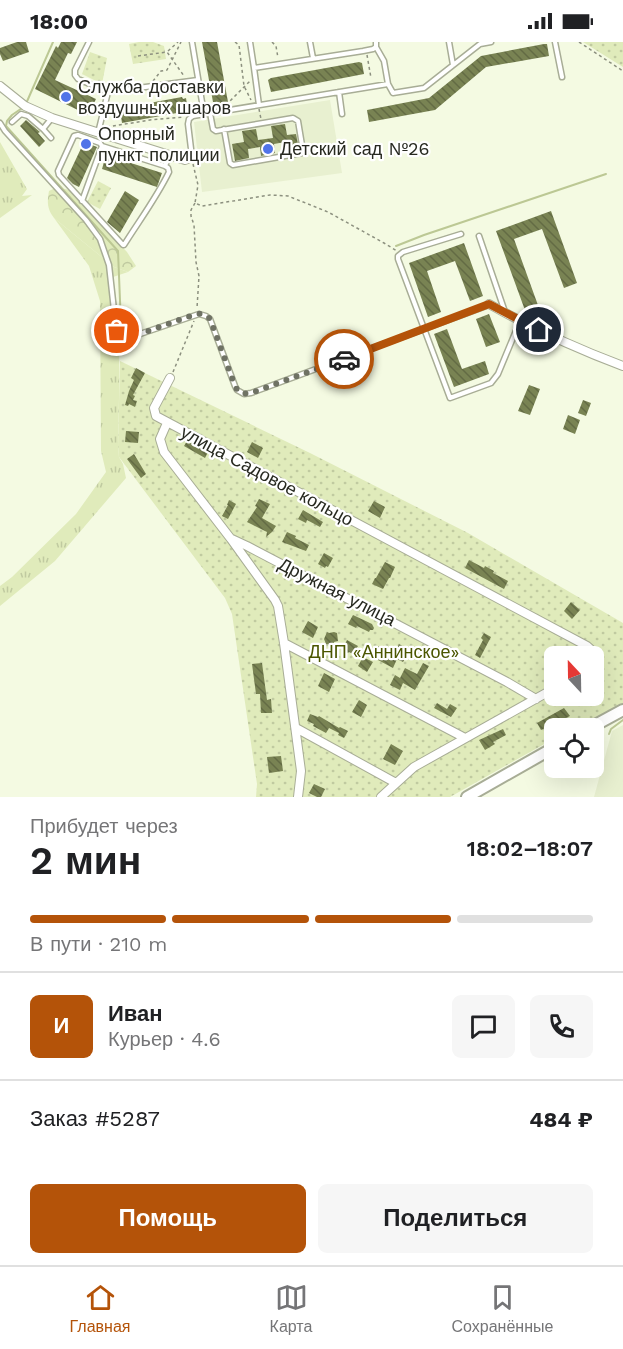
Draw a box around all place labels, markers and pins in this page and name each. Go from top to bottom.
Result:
place label: Служба доставки воздушных шаров [78,76,231,118]
marker: Служба доставки воздушных шаров [59,90,73,104]
place label: Опорный пункт полиции [98,123,220,165]
marker: Опорный пункт полиции [79,137,93,151]
place label: Детский сад №26 [280,138,430,159]
marker: Детский сад №26 [261,142,275,156]
pin [513,304,564,355]
pin [91,305,142,356]

